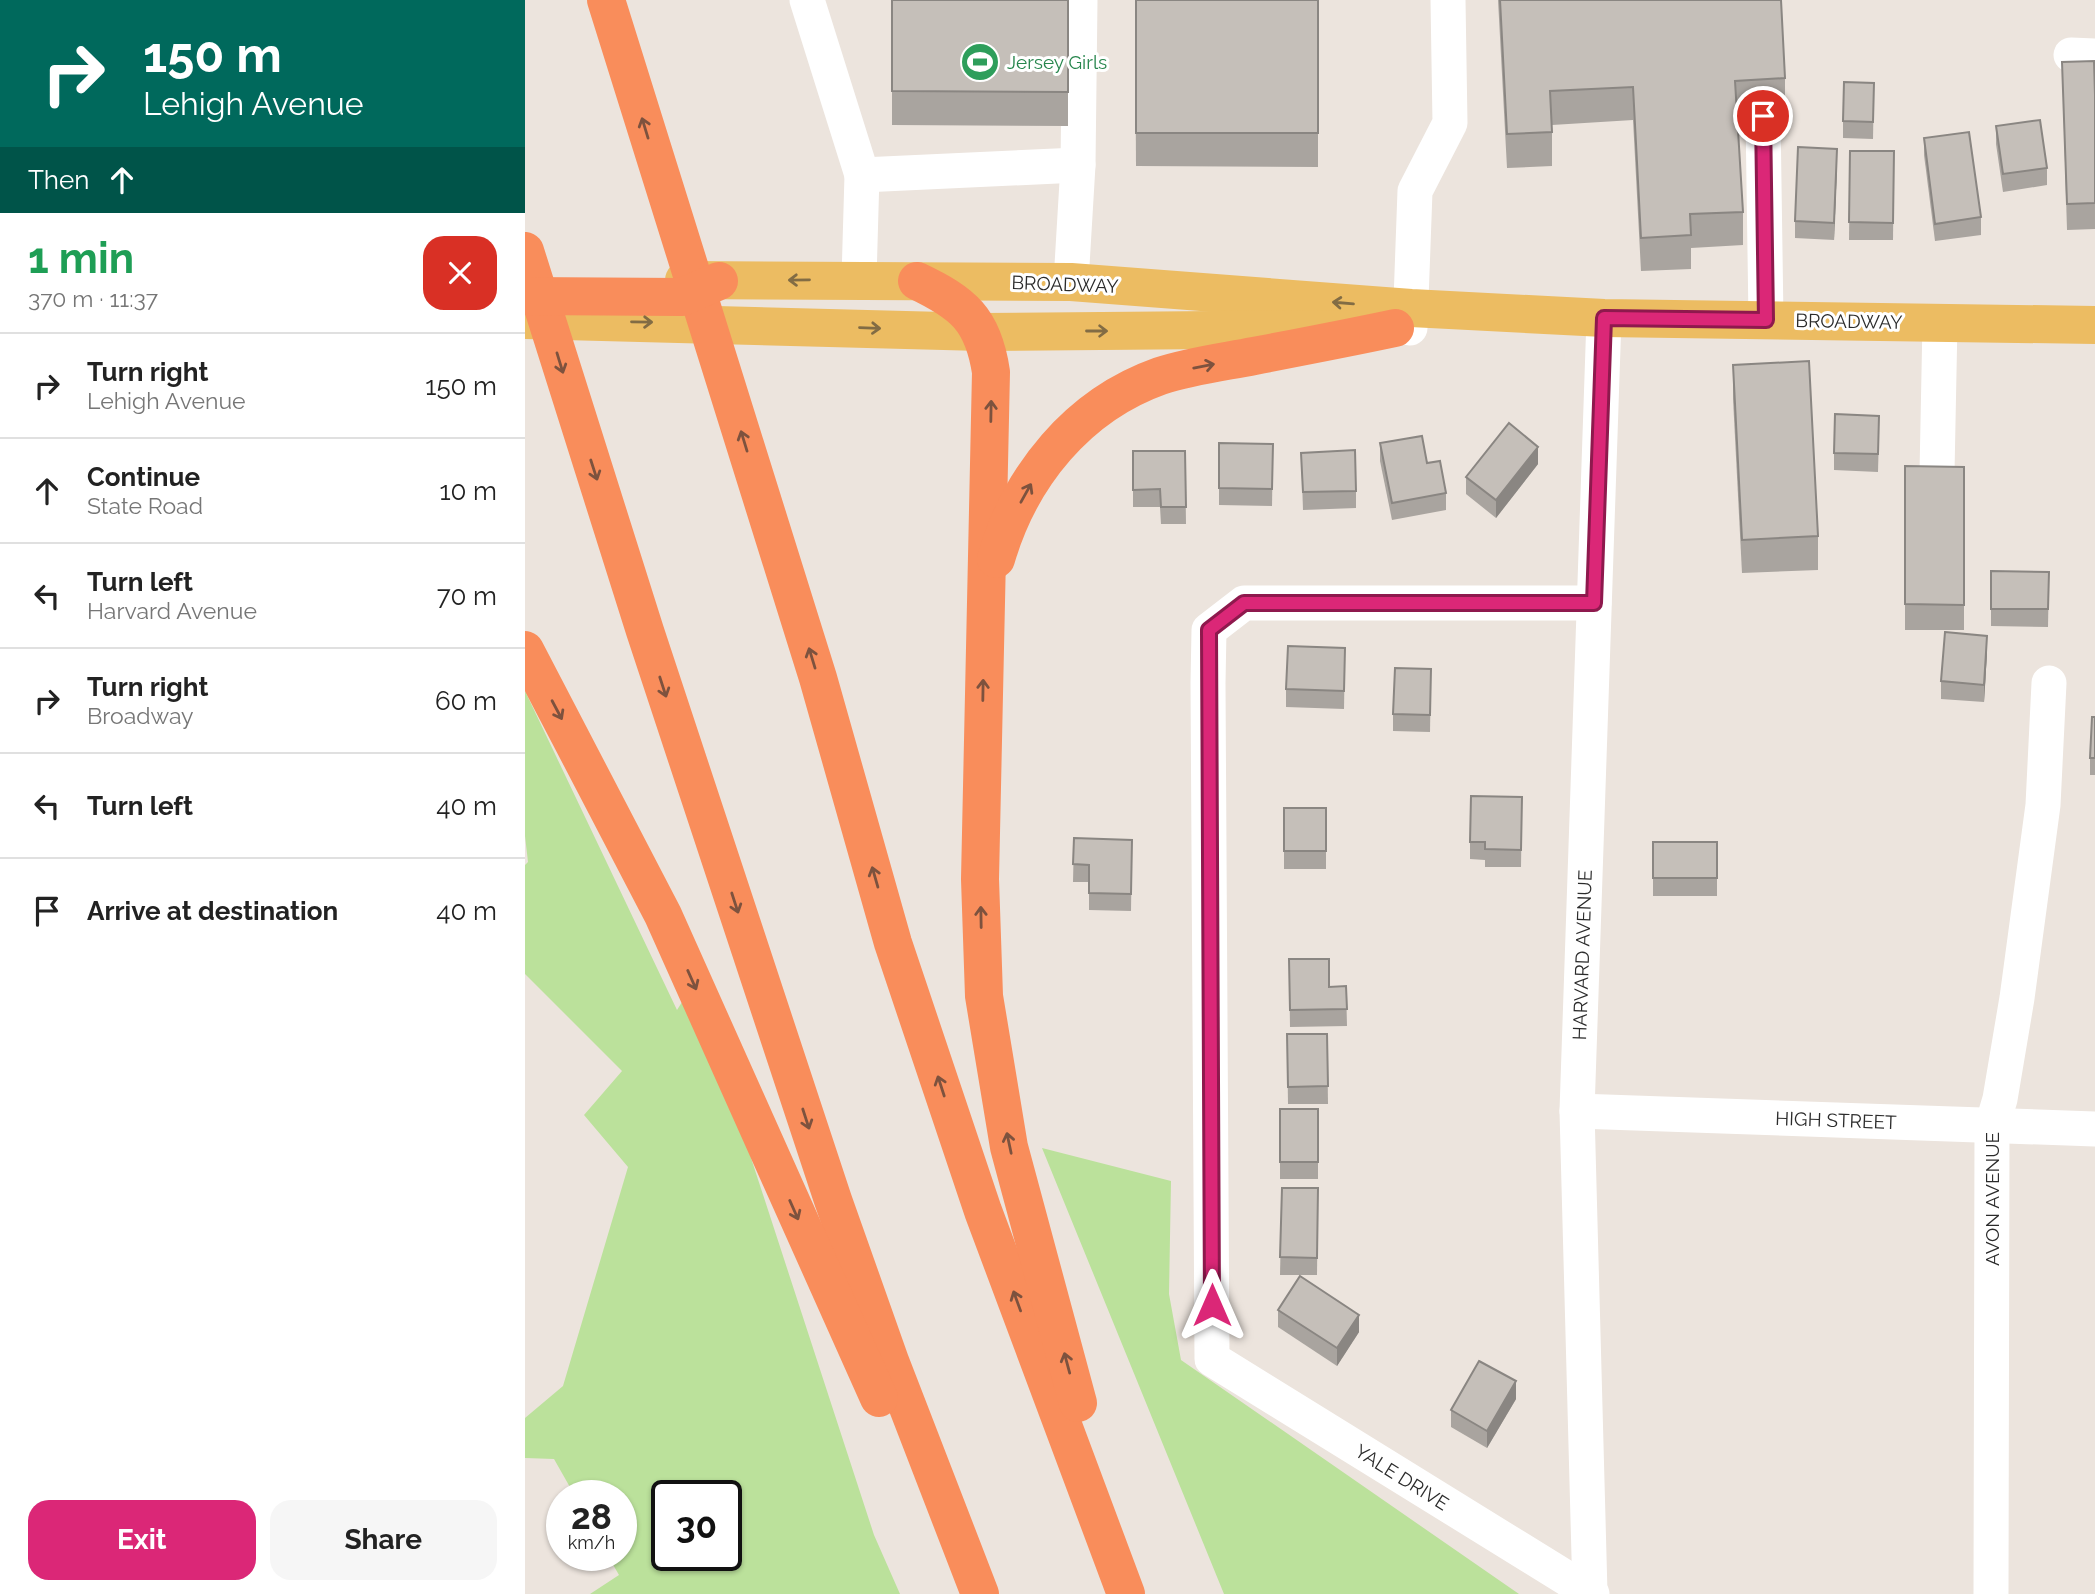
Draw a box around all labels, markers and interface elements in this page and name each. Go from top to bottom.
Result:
text: 150 m [143,26,282,83]
icon: right [28,28,119,119]
sports icon: Jersey Girls [959,41,1001,83]
place label: Jersey Girls [1007,51,1107,73]
text: Lehigh Avenue [143,85,364,122]
pin [1733,86,1793,146]
icon: arrive [1744,97,1782,135]
one-way arrow [638,118,651,140]
icon: ahead [103,161,141,199]
text: Then [28,165,89,195]
text: 1 min [28,234,134,283]
button: close [423,236,497,310]
street label: BROADWAY [1011,271,1120,297]
one-way arrow [788,273,811,287]
text: 370 m · 11:37 [28,285,158,312]
one-way arrow [1332,296,1354,309]
street label: BROADWAY [1795,309,1903,333]
one-way arrow [630,315,653,329]
one-way arrow [858,321,881,334]
one-way arrow [1085,324,1108,337]
one-way arrow [554,352,567,374]
text: Turn right [87,357,208,387]
one-way arrow [1192,359,1215,372]
icon: right [28,367,66,405]
text: 150 m [425,371,497,401]
text: Lehigh Avenue [87,387,246,414]
one-way arrow [984,400,997,423]
one-way arrow [737,430,750,452]
one-way arrow [588,459,601,481]
text: Continue [87,462,200,492]
icon: ahead [28,472,66,510]
text: 10 m [439,476,497,506]
one-way arrow [1019,483,1033,503]
text: State Road [87,492,203,519]
text: Turn left [87,567,193,597]
icon: left [28,577,66,615]
text: 70 m [437,581,497,611]
text: Harvard Avenue [87,597,257,624]
one-way arrow [805,648,817,670]
text: Turn right [87,672,208,702]
one-way arrow [658,675,670,697]
one-way arrow [976,679,990,702]
icon: right [28,682,66,720]
text: 60 m [435,686,497,716]
one-way arrow [551,700,565,720]
text: Broadway [87,702,194,729]
icon: left [28,787,66,825]
text: Turn left [87,791,193,821]
text: 40 m [436,791,497,821]
one-way arrow [867,866,880,888]
street label: HARVARD AVENUE [1568,869,1596,1041]
one-way arrow [729,891,742,913]
icon: arrive [28,892,66,930]
text: Arrive at destination [87,896,338,926]
text: 40 m [436,896,497,926]
one-way arrow [974,906,987,929]
one-way arrow [686,969,699,990]
one-way arrow [934,1075,947,1097]
one-way arrow [801,1107,813,1129]
street label: HIGH STREET [1775,1107,1897,1133]
one-way arrow [1001,1132,1015,1155]
street label: AVON AVENUE [1981,1132,2003,1266]
one-way arrow [788,1199,801,1220]
position arrow [1175,1268,1249,1342]
one-way arrow [1009,1290,1022,1312]
one-way arrow [1060,1352,1073,1374]
street label: YALE DRIVE [1351,1439,1453,1515]
speed limit sign: 30 [651,1480,742,1571]
text: 28 [571,1496,612,1537]
button: Exit [28,1500,256,1580]
button: Share [270,1500,497,1580]
text: km/h [568,1532,615,1553]

